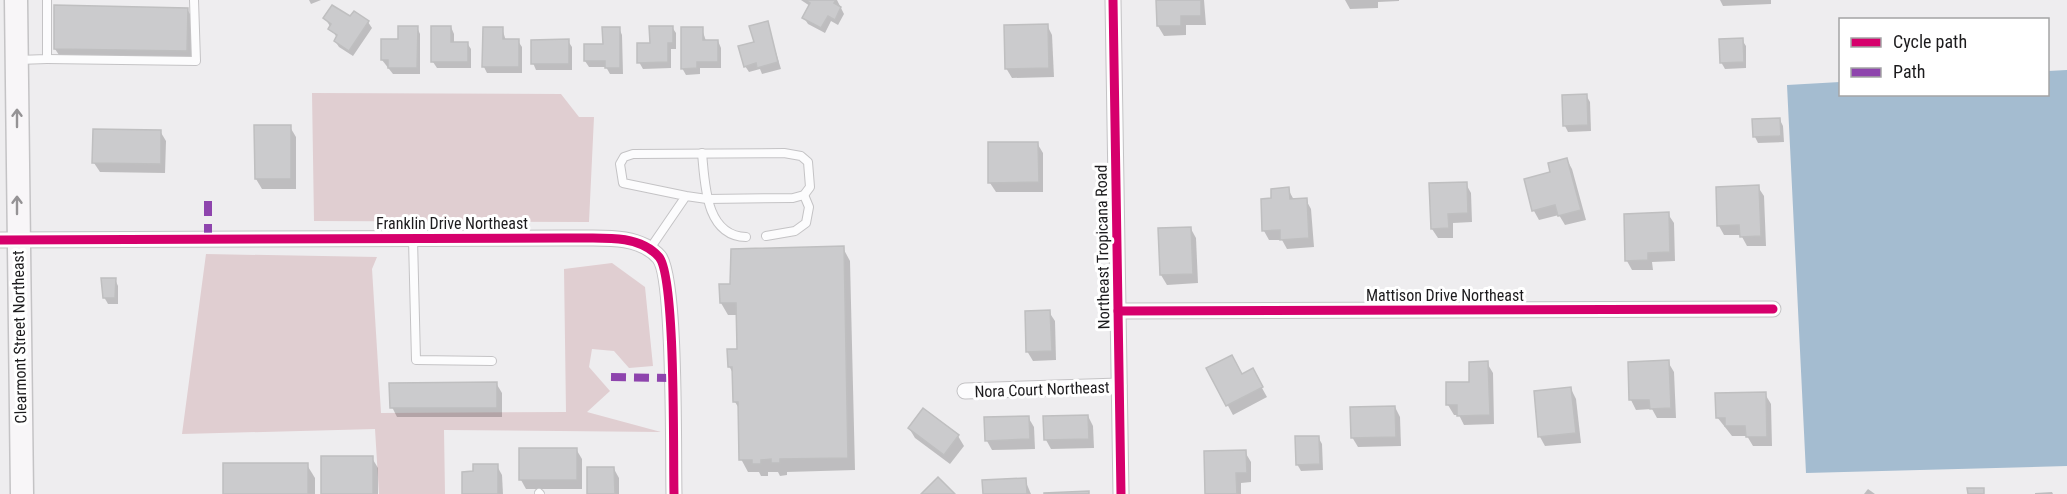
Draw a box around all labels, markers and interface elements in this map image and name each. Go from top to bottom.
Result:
legend [1839,18,2049,96]
text: Cycle path [1893,31,1967,52]
text: Path [1893,61,1926,82]
one-way arrow [11,109,23,129]
street label: Northeast Tropicana Road [1092,165,1113,329]
one-way arrow [11,195,23,215]
street label: Franklin Drive Northeast [376,214,528,233]
street label: Clearmont Street Northeast [8,250,31,424]
street label: Mattison Drive Northeast [1366,286,1524,305]
street label: Nora Court Northeast [974,378,1110,401]

